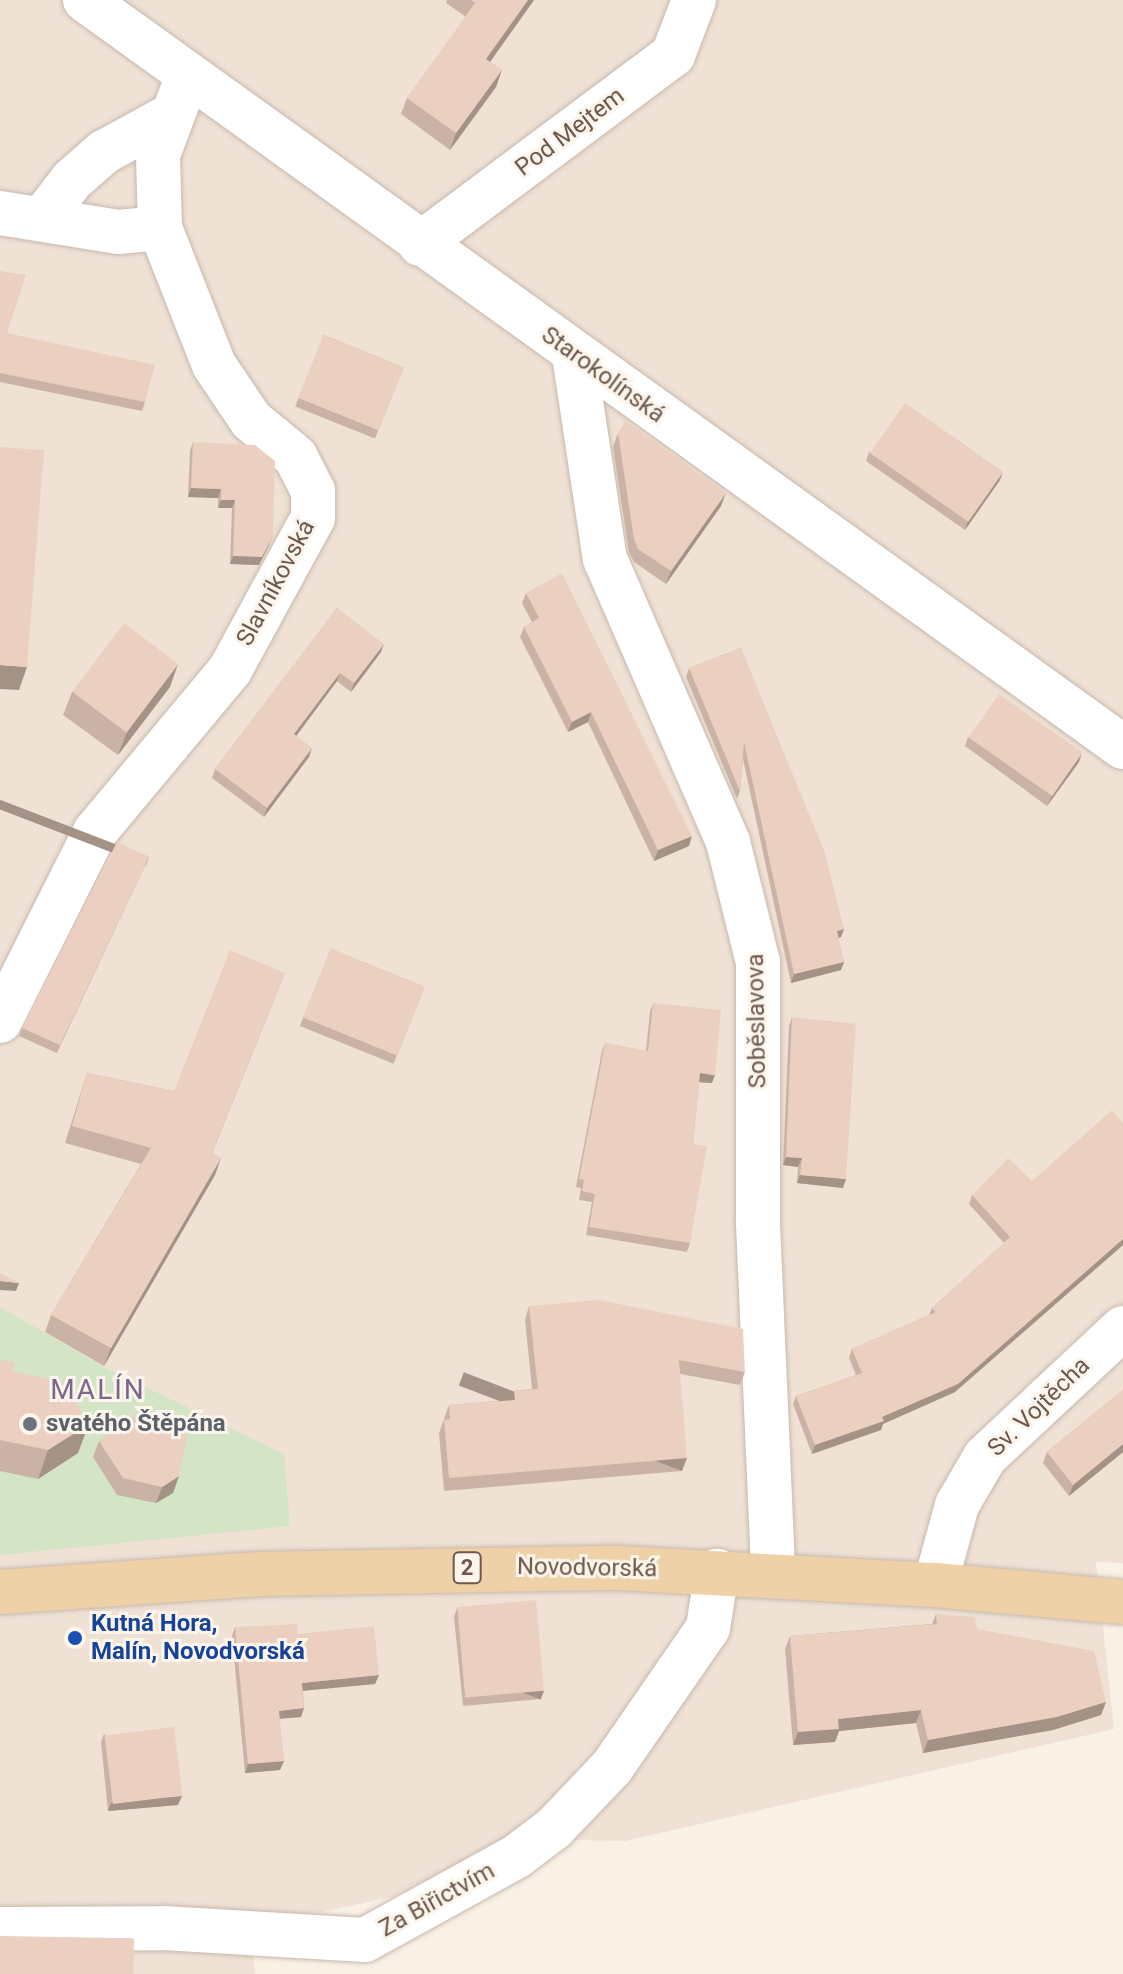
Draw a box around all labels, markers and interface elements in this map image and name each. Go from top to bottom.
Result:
street label: Pod Mejtem [510,82,630,182]
street label: Starokolínská [536,321,670,429]
street label: Slavníkovská [231,515,321,651]
street label: Soběslavova [741,953,773,1089]
street label: Sv. Vojtěcha [982,1351,1096,1463]
district label: MALÍN [50,1373,146,1407]
place label: svatého Štěpána [46,1410,226,1438]
marker: svatého Štěpána [21,1415,39,1433]
road number: 2 [451,1550,483,1586]
street label: Novodvorská [517,1552,657,1584]
place label: Kutná Hora, Malín, Novodvorská [91,1610,305,1666]
marker: Kutná Hora, Malín, Novodvorská [66,1629,84,1647]
street label: Za Biřictvím [374,1857,500,1943]

